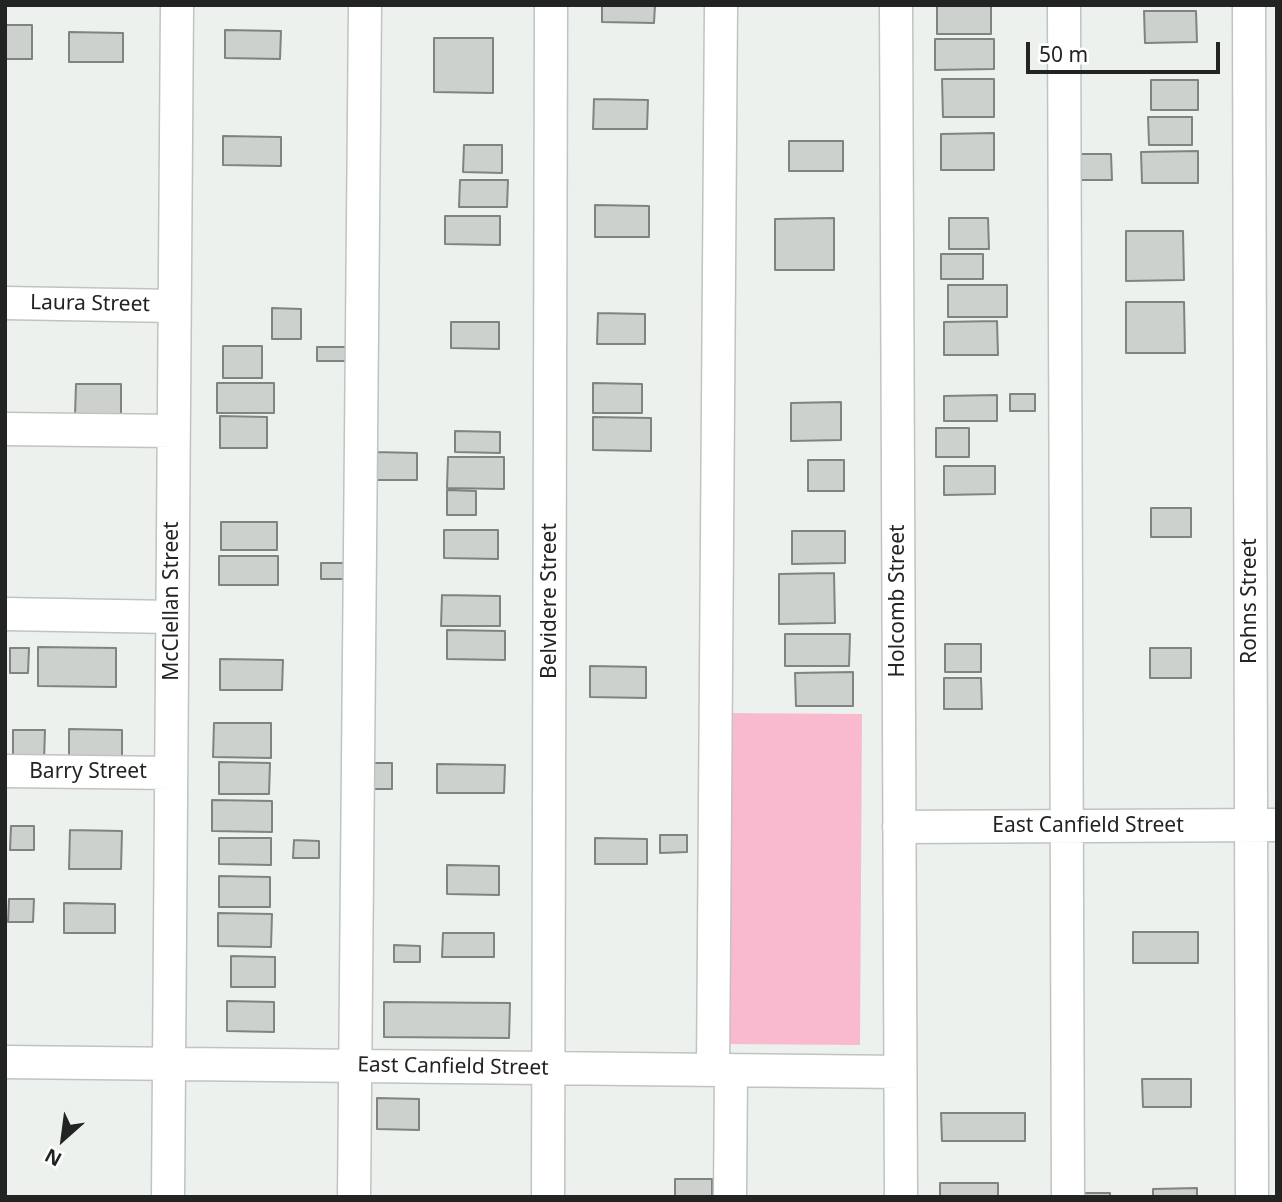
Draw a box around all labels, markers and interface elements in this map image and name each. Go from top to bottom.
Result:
scale bar [1030,28,1224,72]
text: 50 m [1039,40,1088,68]
street label: Laura Street [30,290,150,318]
street label: McClellan Street [159,521,185,681]
street label: Belvidere Street [537,523,563,679]
street label: Holcomb Street [885,524,911,678]
street label: Rohns Street [1237,538,1263,664]
street label: Barry Street [29,759,147,785]
street label: East Canfield Street [992,813,1184,839]
street label: East Canfield Street [357,1053,549,1081]
north arrow [28,1104,98,1174]
text: N [40,1142,66,1173]

